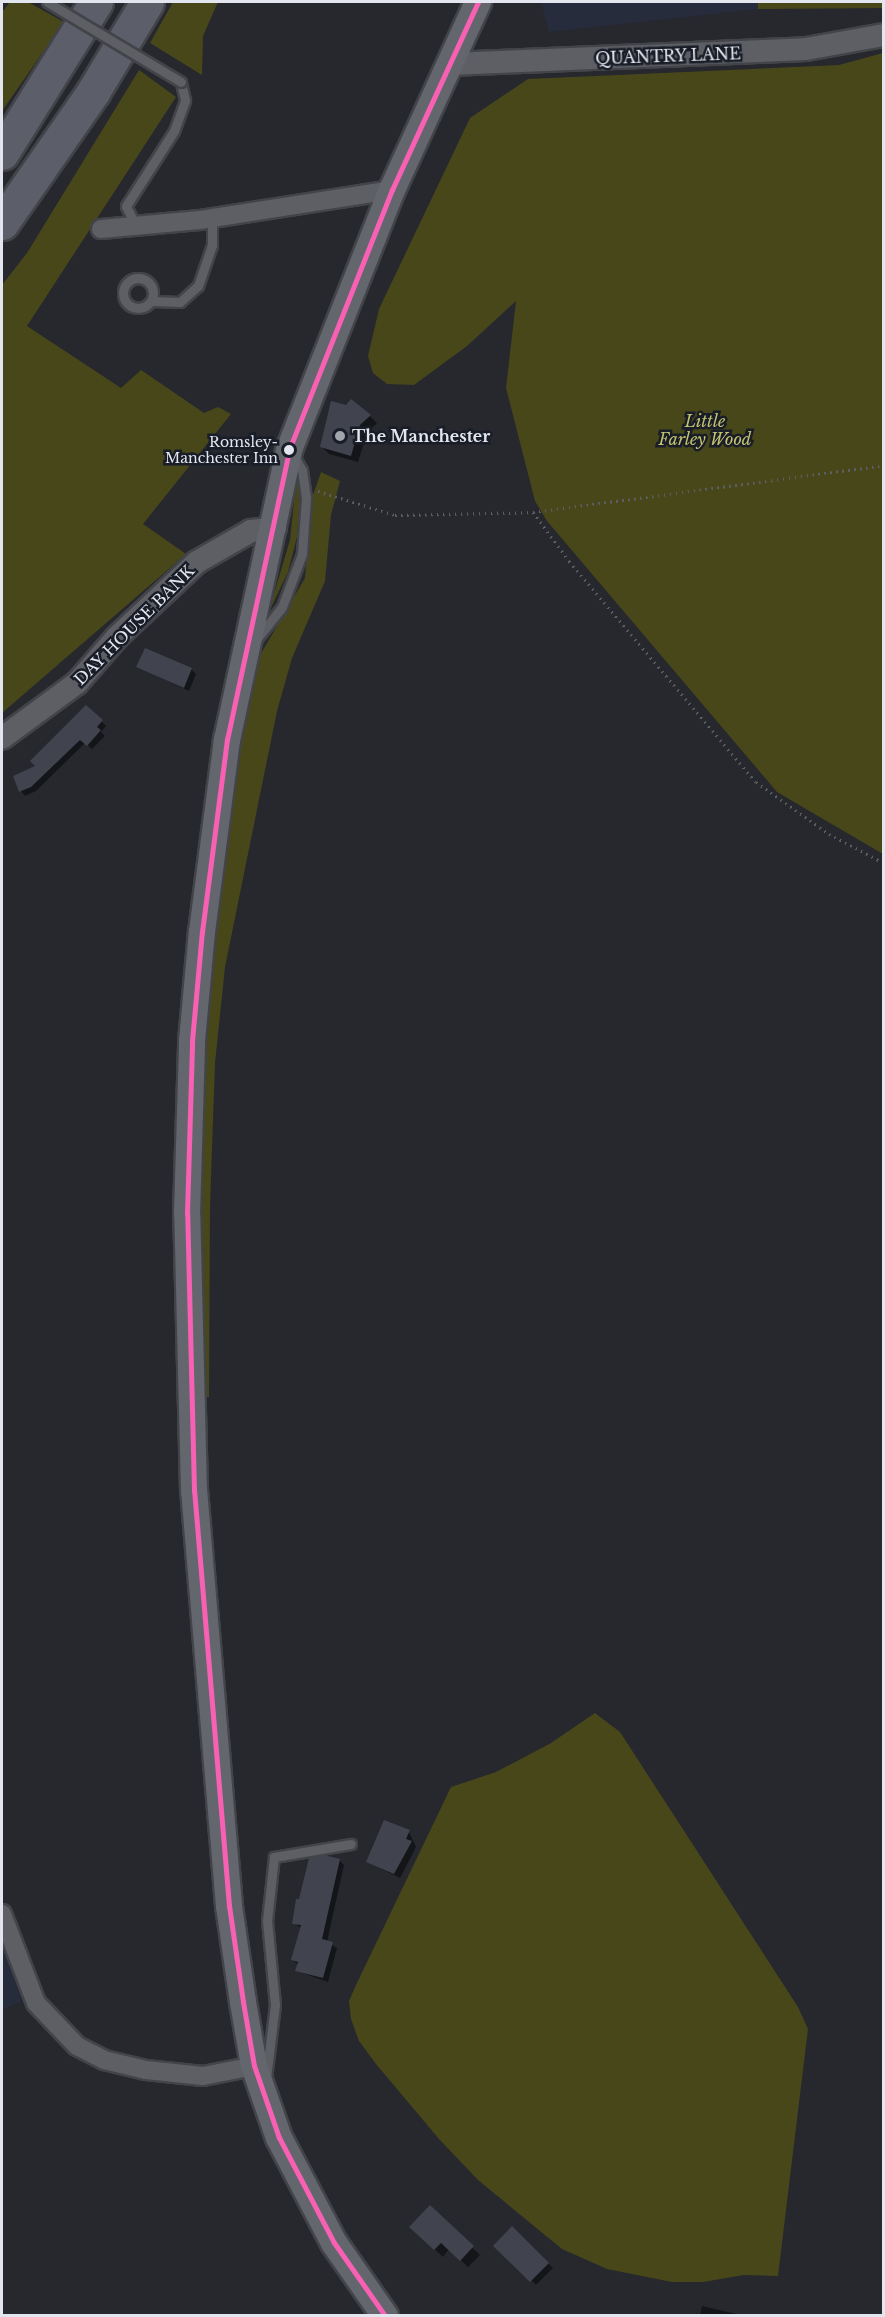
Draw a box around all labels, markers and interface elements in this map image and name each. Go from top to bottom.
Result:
street label: QUANTRY LANE [595,44,741,68]
park label: Little Farley Wood [659,411,751,449]
place label: The Manchester [352,426,490,446]
marker: The Manchester [333,429,347,443]
place label: Romsley- Manchester Inn [165,434,278,466]
marker: Romsley- Manchester Inn [283,444,295,456]
street label: DAY HOUSE BANK [70,561,198,689]

